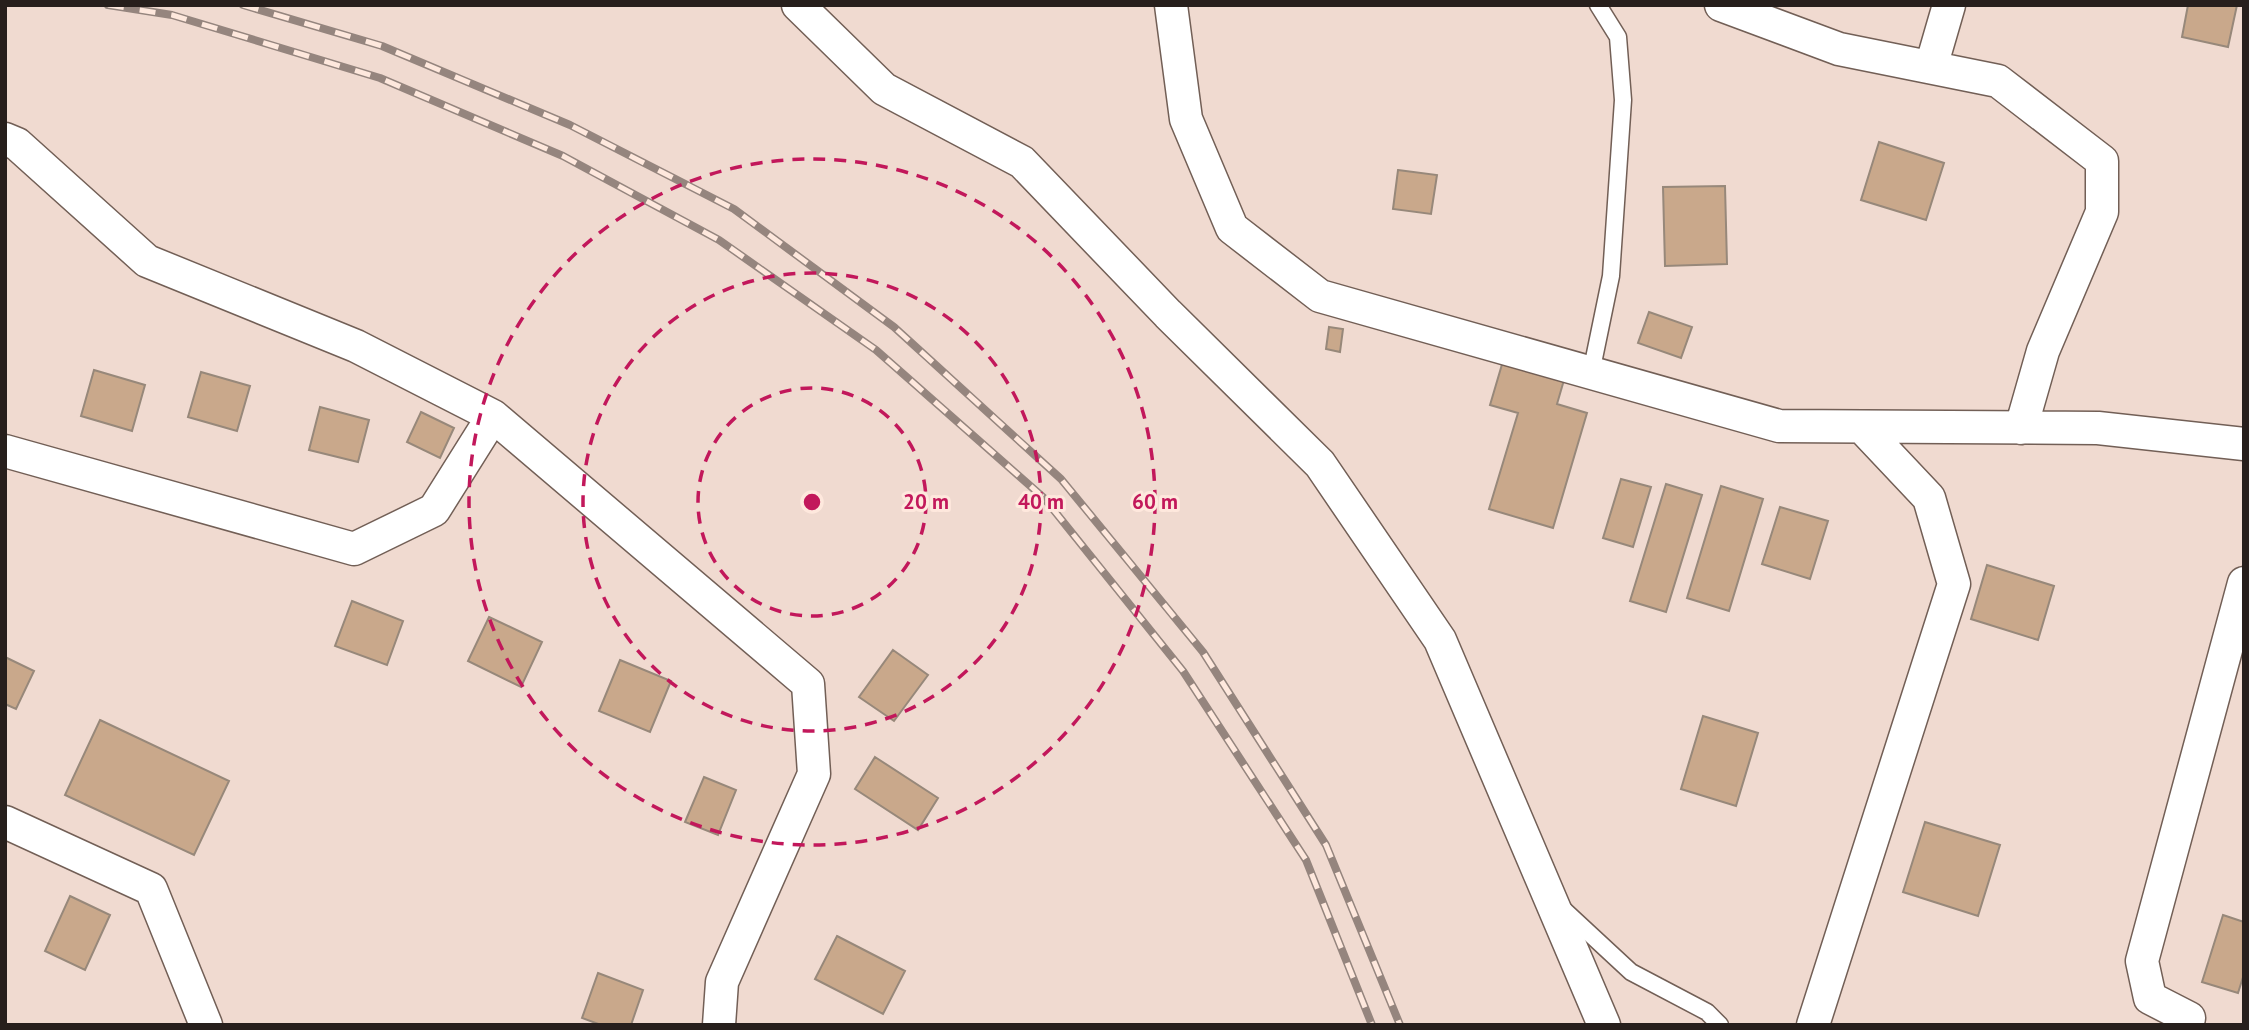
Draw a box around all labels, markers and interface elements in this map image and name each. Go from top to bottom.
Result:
text: 20 m [903,488,949,515]
text: 40 m [1018,488,1064,515]
text: 60 m [1132,488,1178,515]
centre of rings [800,490,824,514]

